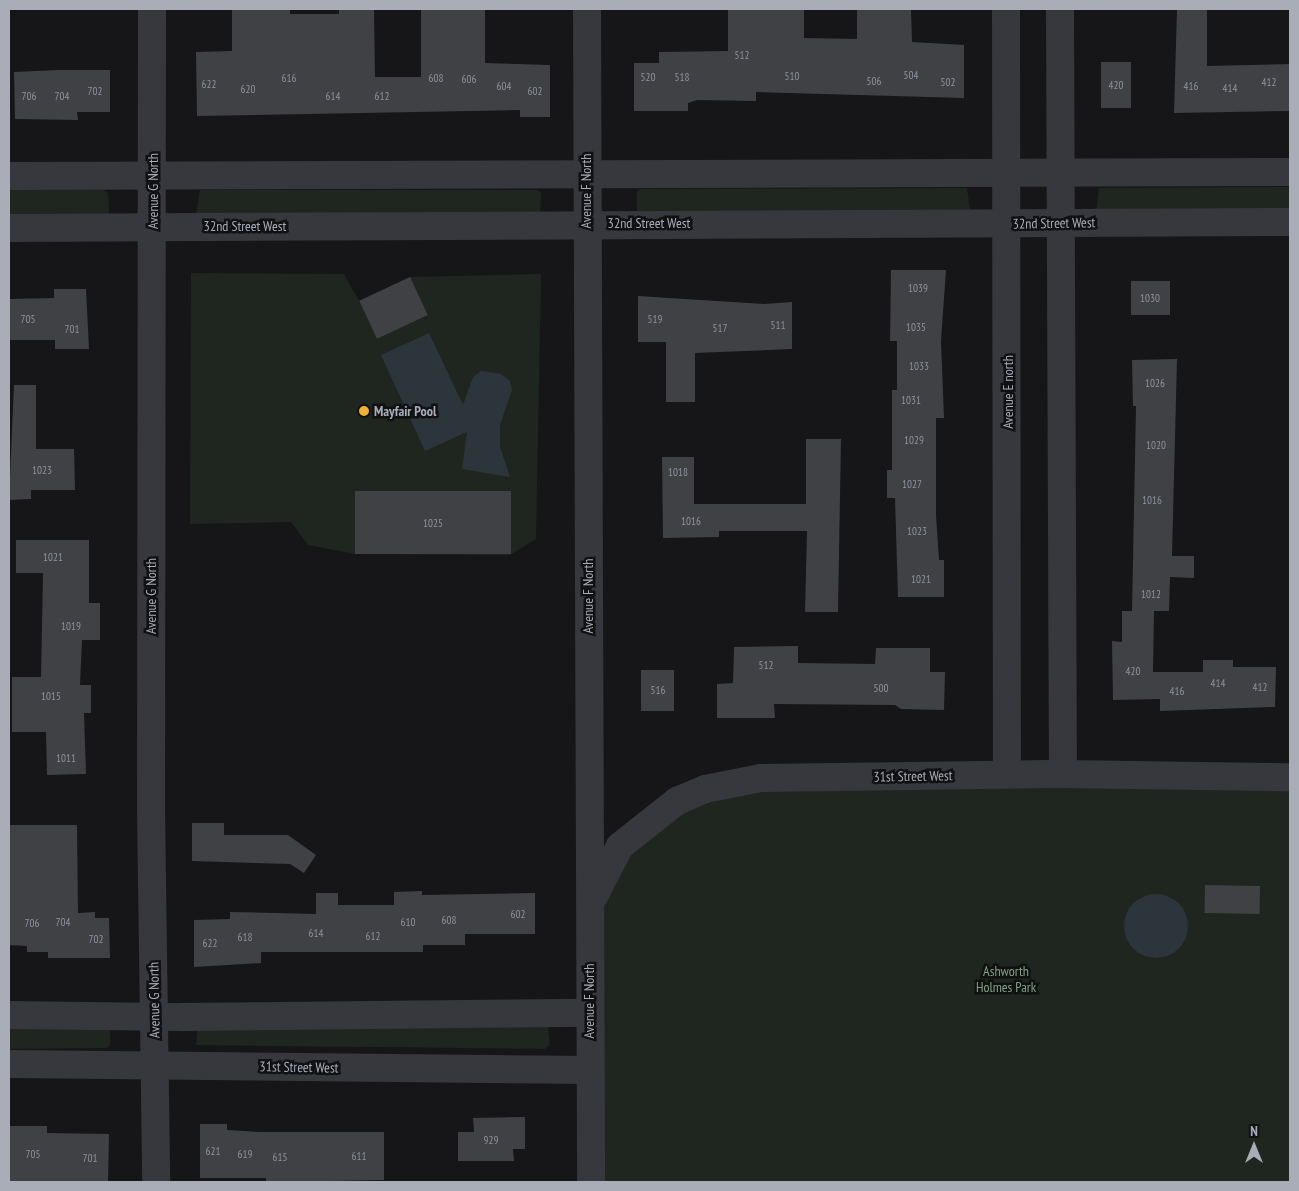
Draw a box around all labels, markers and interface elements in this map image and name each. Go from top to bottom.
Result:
house number: 512 [735,48,749,62]
house number: 504 [904,68,918,82]
house number: 510 [785,69,799,83]
house number: 520 [641,70,655,84]
house number: 518 [675,70,689,84]
house number: 616 [282,71,296,85]
house number: 608 [429,71,443,85]
house number: 606 [462,72,476,86]
house number: 506 [867,74,881,88]
house number: 502 [941,75,955,89]
house number: 412 [1262,75,1276,89]
house number: 622 [202,77,216,91]
house number: 420 [1109,78,1123,92]
house number: 604 [497,79,511,93]
house number: 416 [1184,79,1198,93]
house number: 414 [1223,81,1237,95]
house number: 620 [241,82,255,96]
house number: 702 [88,84,102,98]
house number: 602 [528,84,542,98]
house number: 706 [22,89,36,103]
house number: 704 [55,89,69,103]
house number: 614 [326,89,340,103]
house number: 612 [375,89,389,103]
street label: Avenue G North [145,153,161,229]
street label: Avenue F North [578,154,594,228]
street label: 32nd Street West [1012,214,1096,232]
street label: 32nd Street West [608,215,690,231]
street label: 32nd Street West [204,218,286,234]
house number: 1039 [908,281,928,295]
house number: 1030 [1140,291,1160,305]
house number: 705 [21,312,35,326]
house number: 519 [648,312,662,326]
house number: 511 [771,318,785,332]
house number: 1035 [906,320,926,334]
house number: 517 [713,321,727,335]
house number: 701 [65,322,79,336]
street label: Avenue E north [1000,355,1016,429]
house number: 1033 [909,359,929,373]
house number: 1026 [1145,376,1165,390]
house number: 1031 [901,393,921,407]
place label: Mayfair Pool [374,403,436,419]
marker: Mayfair Pool [358,405,370,417]
house number: 1029 [904,433,924,447]
house number: 1020 [1146,438,1166,452]
house number: 1023 [32,463,52,477]
house number: 1018 [668,465,688,479]
house number: 1027 [902,477,922,491]
house number: 1016 [1142,493,1162,507]
house number: 1016 [681,514,701,528]
house number: 1025 [423,516,443,530]
house number: 1023 [907,524,927,538]
house number: 1021 [43,550,63,564]
street label: Avenue G North [143,558,159,634]
street label: Avenue F North [580,559,596,633]
house number: 1021 [911,572,931,586]
house number: 1012 [1141,587,1161,601]
house number: 1019 [61,619,81,633]
house number: 512 [759,658,773,672]
house number: 420 [1126,664,1140,678]
house number: 414 [1211,676,1225,690]
house number: 412 [1253,680,1267,694]
house number: 500 [874,681,888,695]
house number: 516 [651,683,665,697]
house number: 416 [1170,684,1184,698]
house number: 1015 [41,689,61,703]
house number: 1011 [56,751,76,765]
street label: 31st Street West [873,767,953,785]
house number: 602 [511,907,525,921]
house number: 608 [442,913,456,927]
house number: 704 [56,915,70,929]
house number: 610 [401,915,415,929]
house number: 706 [25,916,39,930]
house number: 614 [309,926,323,940]
house number: 612 [366,929,380,943]
house number: 618 [238,930,252,944]
house number: 702 [89,932,103,946]
house number: 622 [203,936,217,950]
street label: Avenue G North [145,962,163,1038]
park label: Ashworth Holmes Park [976,963,1036,996]
street label: Avenue F North [581,964,597,1038]
street label: 31st Street West [259,1058,339,1076]
north arrow [1229,1121,1279,1171]
text: N [1250,1122,1258,1140]
house number: 929 [484,1133,498,1147]
house number: 621 [206,1144,220,1158]
house number: 705 [26,1147,40,1161]
house number: 619 [238,1147,252,1161]
house number: 611 [352,1149,366,1163]
house number: 615 [273,1150,287,1164]
house number: 701 [83,1151,97,1165]

